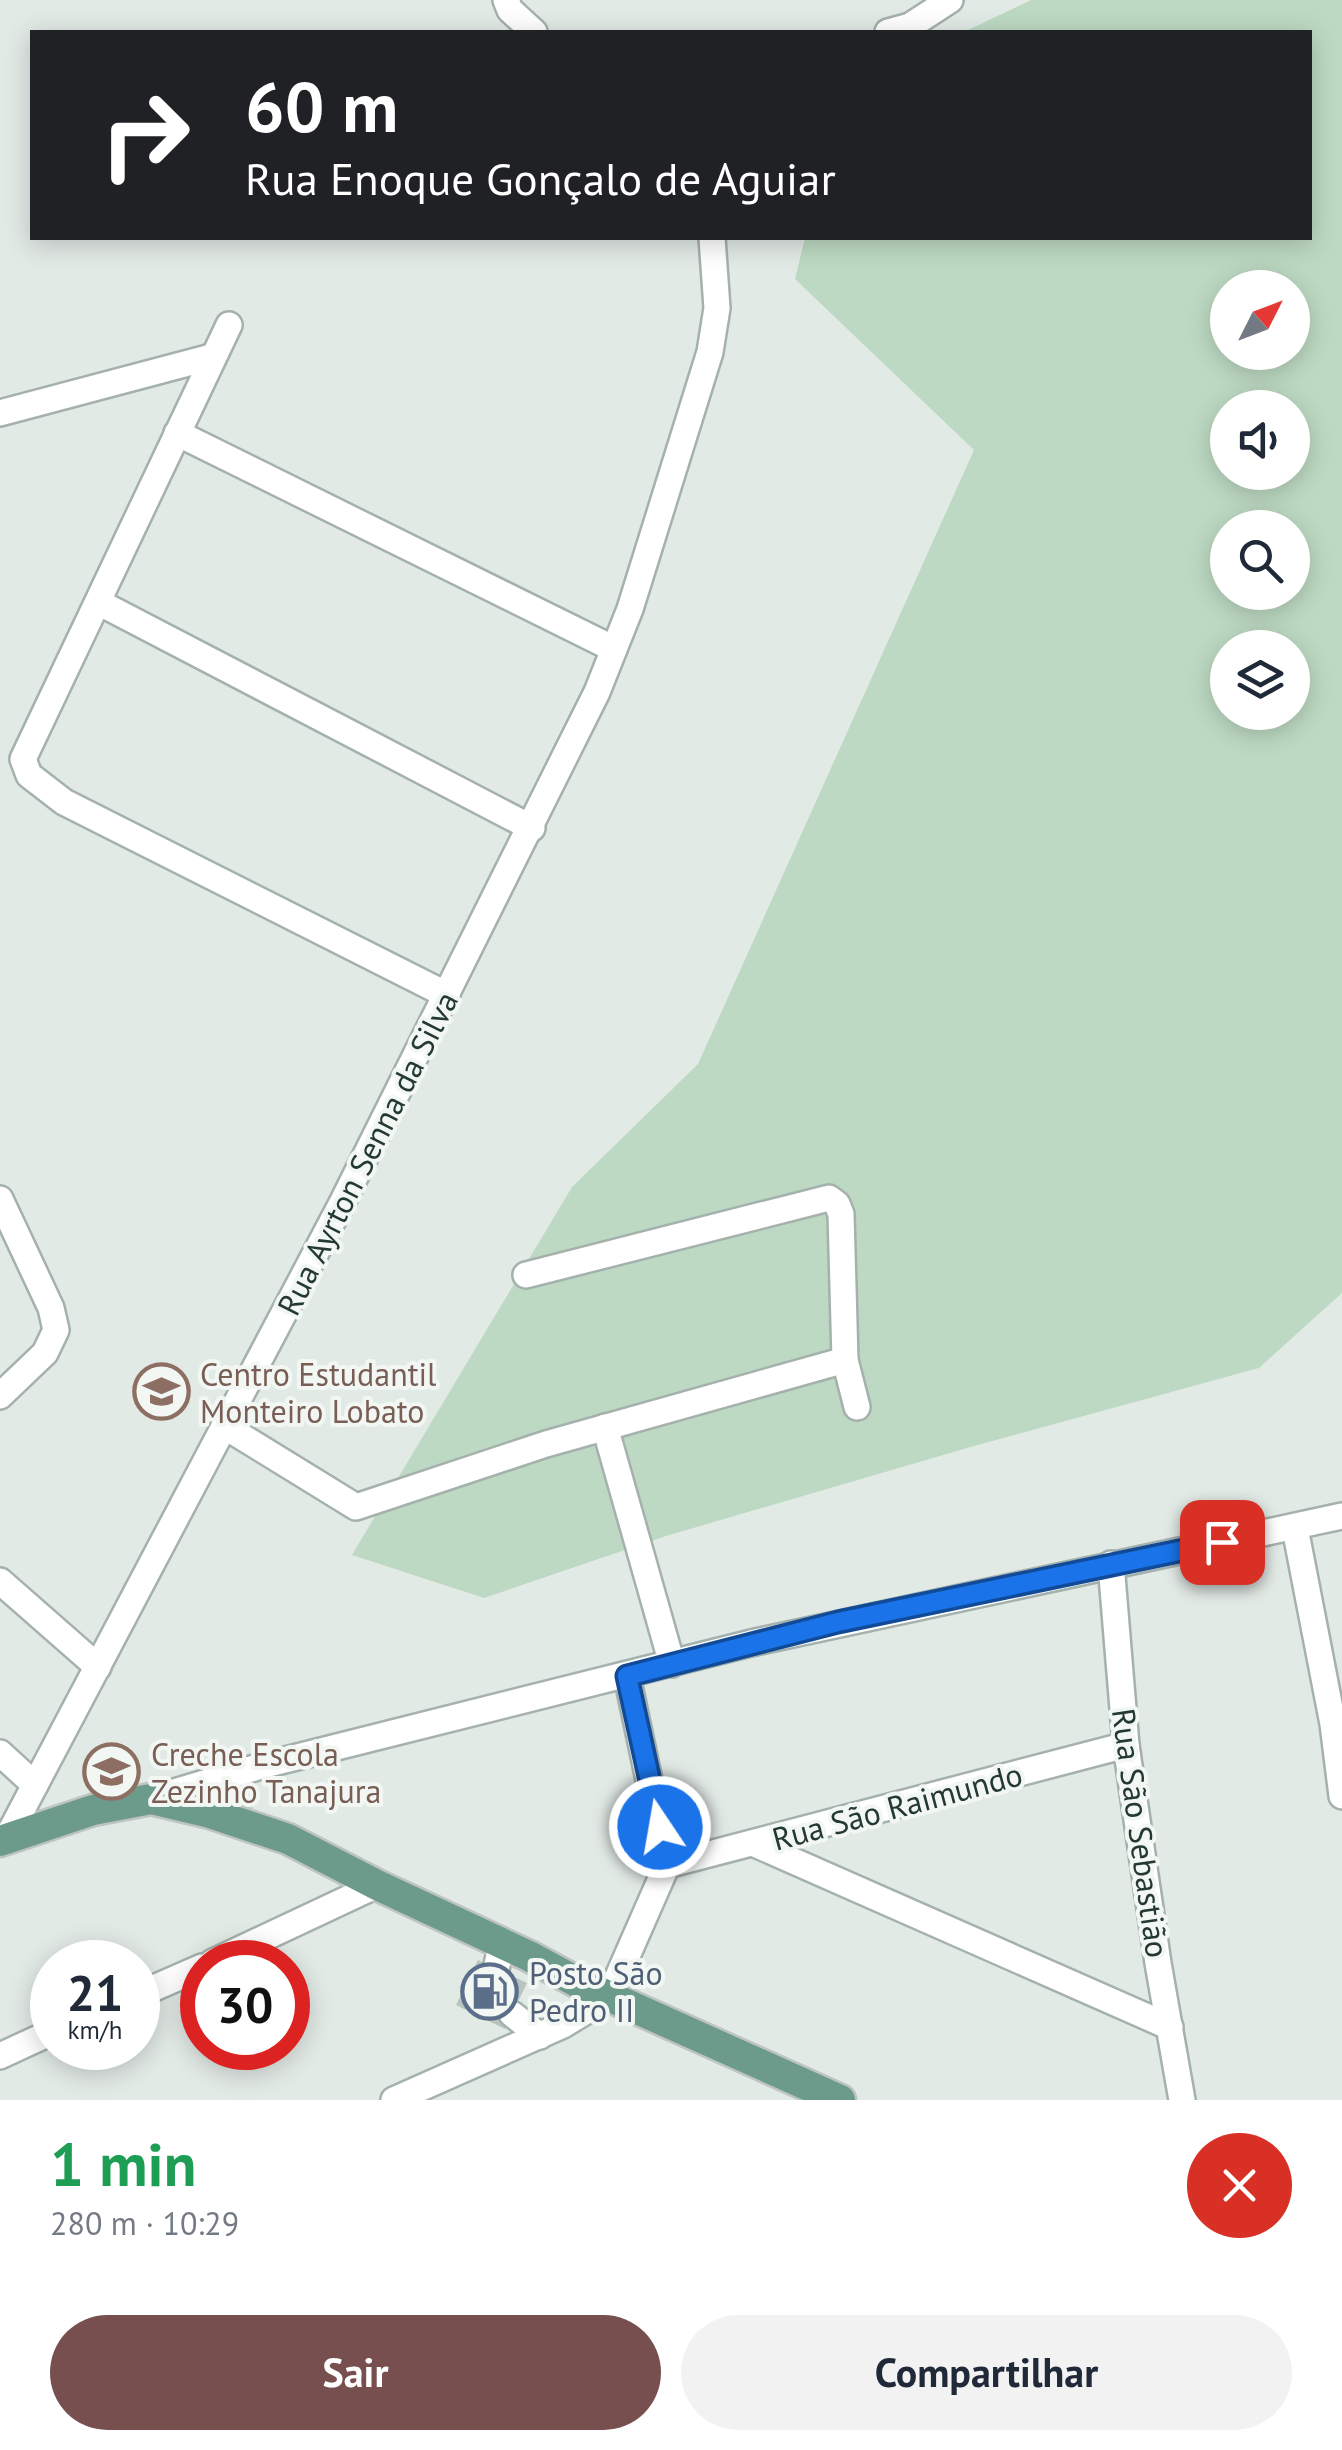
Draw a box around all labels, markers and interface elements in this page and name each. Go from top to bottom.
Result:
text: 60 m [245,61,398,151]
icon: right [80,70,210,200]
text: Rua Enoque Gonçalo de Aguiar [245,149,836,207]
north arrow [1210,270,1310,370]
map controls [1210,270,1310,730]
button: sound [1210,390,1310,490]
button: search [1210,510,1310,610]
button: layers [1210,630,1310,730]
street label: Rua Ayrton Senna da Silva [267,984,467,1322]
place label: Centro Estudantil Monteiro Lobato [200,1353,437,1432]
school or university icon: Centro Estudantil Monteiro Lobato [131,1362,191,1422]
pin [1180,1500,1265,1585]
icon: arrive [1195,1515,1250,1570]
street label: Rua São Sebastião [1103,1706,1179,1960]
place label: Creche Escola Zezinho Tanajura [151,1733,382,1812]
school or university icon: Creche Escola Zezinho Tanajura [82,1742,142,1802]
street label: Rua São Raimundo [767,1752,1027,1860]
position arrow [608,1775,712,1879]
speed limit sign: 30 [180,1940,310,2070]
place label: Posto São Pedro II [529,1952,663,2031]
text: 21 [67,1960,123,2025]
fuel station icon: Posto São Pedro II [460,1961,520,2021]
text: km/h [68,2014,122,2046]
text: 1 min [50,2125,196,2203]
button: close [1187,2133,1292,2238]
text: 280 m · 10:29 [50,2202,239,2244]
button: Sair [50,2315,661,2430]
button: Compartilhar [681,2315,1292,2430]

